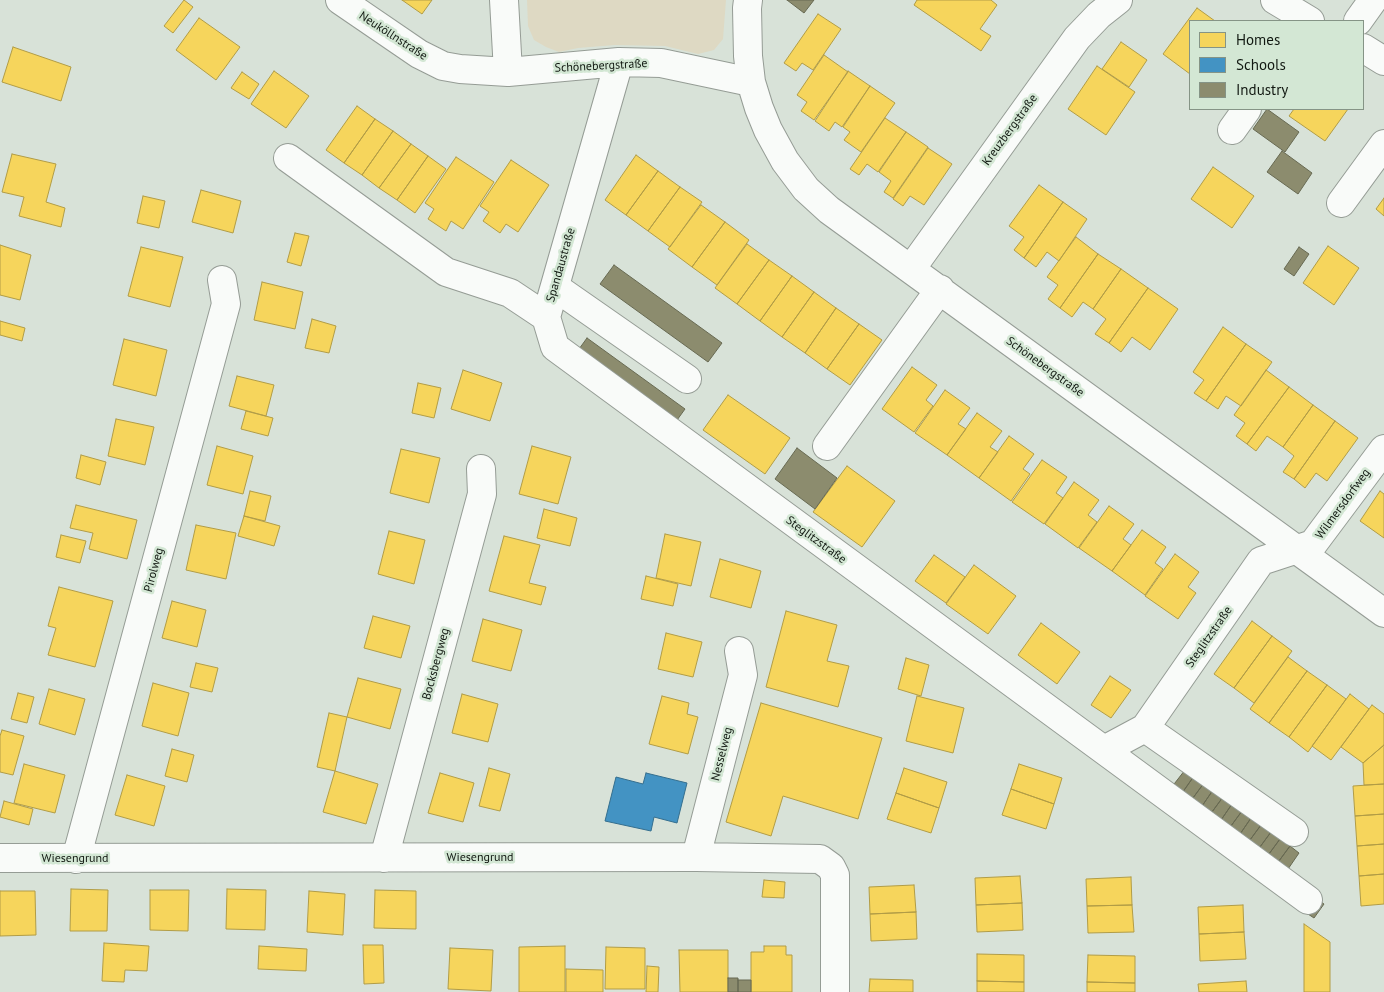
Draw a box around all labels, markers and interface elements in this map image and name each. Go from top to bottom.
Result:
street label: Neuköllnstraße [356,9,430,63]
legend [1189,20,1364,110]
text: Homes [1236,30,1280,49]
text: Schools [1236,55,1286,74]
street label: Schönebergstraße [554,56,648,76]
text: Industry [1236,80,1288,99]
street label: Kreuzbergstraße [979,92,1041,168]
street label: Spandaustraße [544,226,578,304]
street label: Schönebergstraße [1003,334,1087,400]
street label: Wilmersdorfweg [1313,466,1373,542]
street label: Steglitzstraße [783,513,849,567]
street label: Pirolweg [141,546,167,594]
street label: Steglitzstraße [1183,604,1235,670]
street label: Bocksbergweg [419,626,453,702]
street label: Nesselweg [708,726,736,782]
street label: Wiesengrund [447,851,513,865]
street label: Wiesengrund [42,852,108,866]

